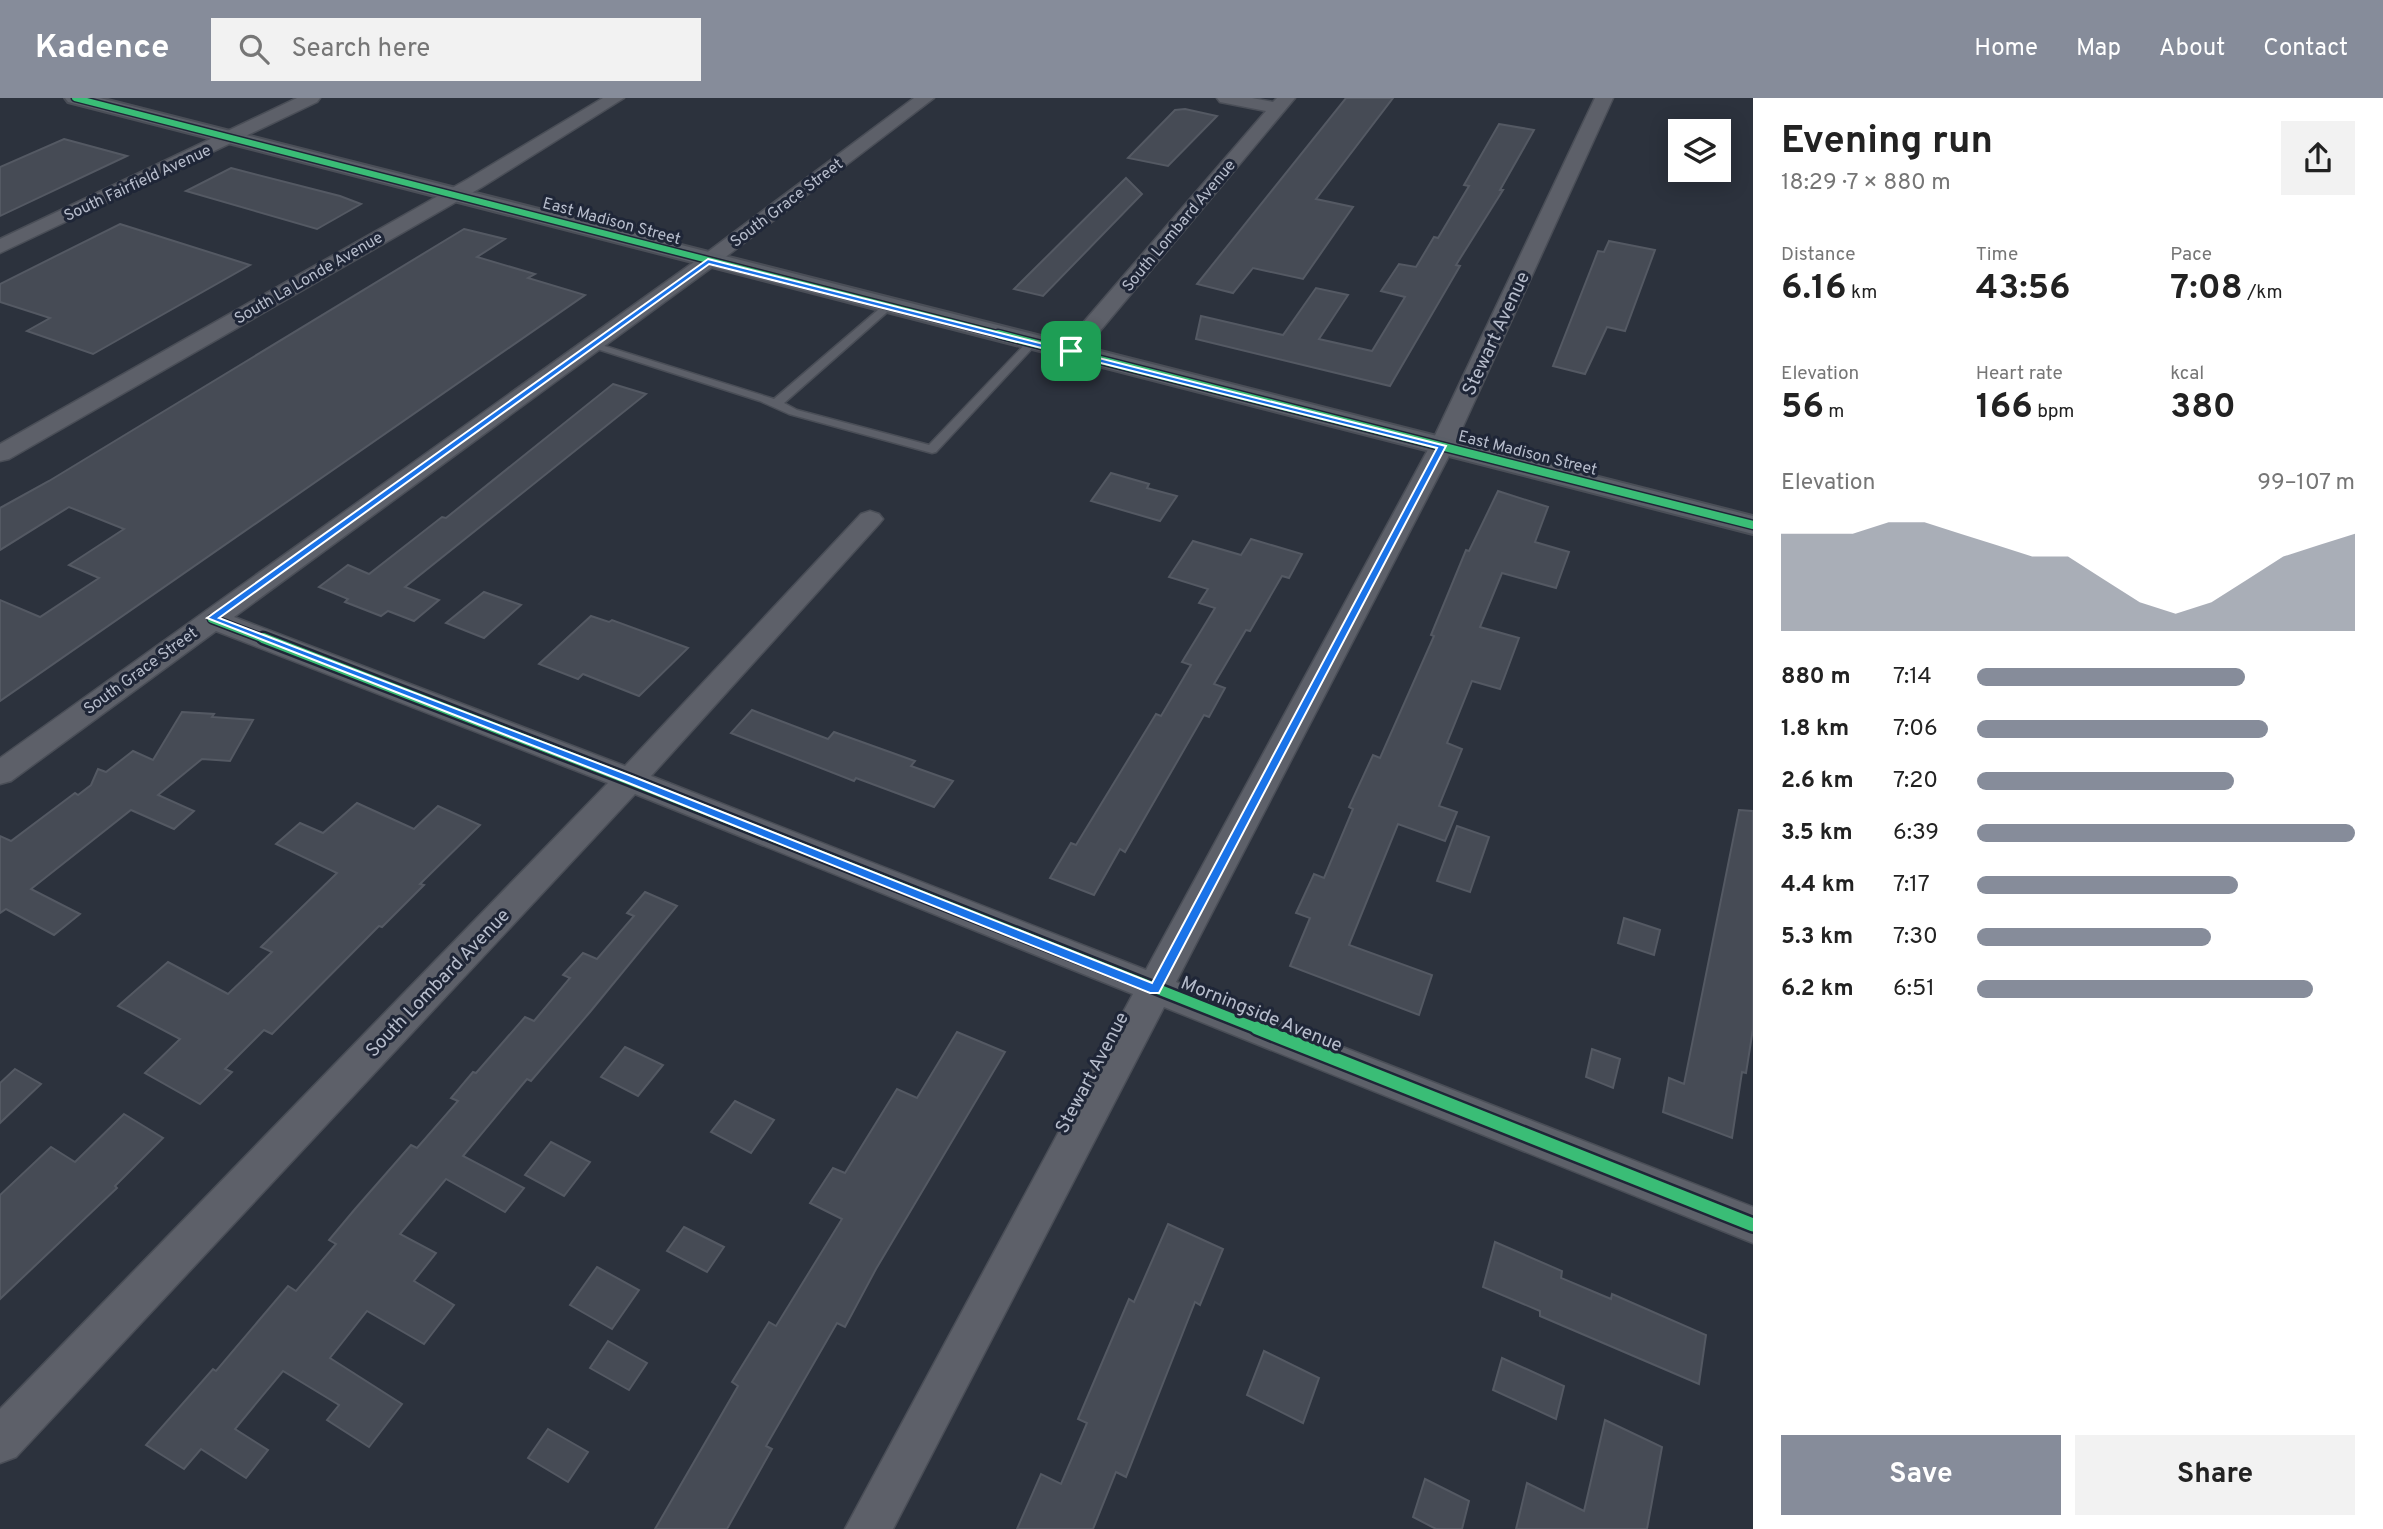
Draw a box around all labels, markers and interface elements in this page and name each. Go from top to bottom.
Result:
search box [211,18,701,81]
text: Kadence [35,28,169,70]
icon: search [235,30,273,68]
text: Search here [291,33,430,66]
text: Home [1974,34,2038,64]
text: Map [2076,34,2121,64]
text: About [2159,34,2225,64]
text: Contact [2263,34,2348,64]
text: Evening run [1781,118,1993,167]
map controls [1668,119,1731,182]
button: layers [1668,119,1731,182]
button: share [2281,121,2355,195]
street label: South Fairfield Avenue [61,141,215,227]
street label: South Grace Street [727,155,847,252]
street label: South Lombard Avenue [1118,156,1241,296]
text: 18:29 · 7 × 880 m [1781,169,1951,198]
street label: East Madison Street [540,194,683,250]
street label: South La Londe Avenue [231,228,387,329]
text: Distance [1781,243,1856,267]
text: Time [1976,243,2018,267]
text: Pace [2170,243,2212,267]
text: 6.16 [1781,267,1847,311]
text: 43:56 [1976,267,2071,311]
text: 7:08 [2170,267,2243,311]
street label: Stewart Avenue [1458,268,1536,400]
text: km [1847,281,1877,305]
text: /km [2243,281,2283,305]
pin [1041,321,1101,381]
icon: arrive [1052,332,1090,370]
text: Elevation [1781,362,1859,386]
text: Heart rate [1976,362,2063,386]
text: kcal [2170,362,2204,386]
text: 56 [1781,386,1824,430]
text: 166 [1976,386,2033,430]
text: 380 [2170,386,2236,430]
text: m [1824,400,1844,424]
text: bpm [2033,400,2074,424]
street label: East Madison Street [1456,427,1599,481]
text: Elevation [1781,469,1876,498]
text: 99–107 m [2257,469,2355,498]
street label: South Grace Street [80,624,202,720]
text: 880 m [1781,663,1851,692]
text: 7:14 [1893,663,1932,692]
text: 1.8 km [1781,715,1849,744]
text: 7:06 [1893,715,1938,744]
text: 2.6 km [1781,767,1854,796]
text: 7:20 [1893,767,1938,796]
text: 3.5 km [1781,819,1853,848]
text: 6:39 [1893,819,1939,848]
text: 4.4 km [1781,871,1855,900]
text: 7:17 [1893,871,1930,900]
street label: South Lombard Avenue [361,904,516,1063]
text: 5.3 km [1781,923,1853,952]
text: 7:30 [1893,923,1938,952]
street label: Morningside Avenue [1177,971,1346,1058]
text: 6.2 km [1781,975,1854,1004]
text: 6:51 [1893,975,1935,1004]
street label: Stewart Avenue [1051,1008,1135,1138]
button: Save [1781,1435,2061,1515]
button: Share [2075,1435,2355,1515]

